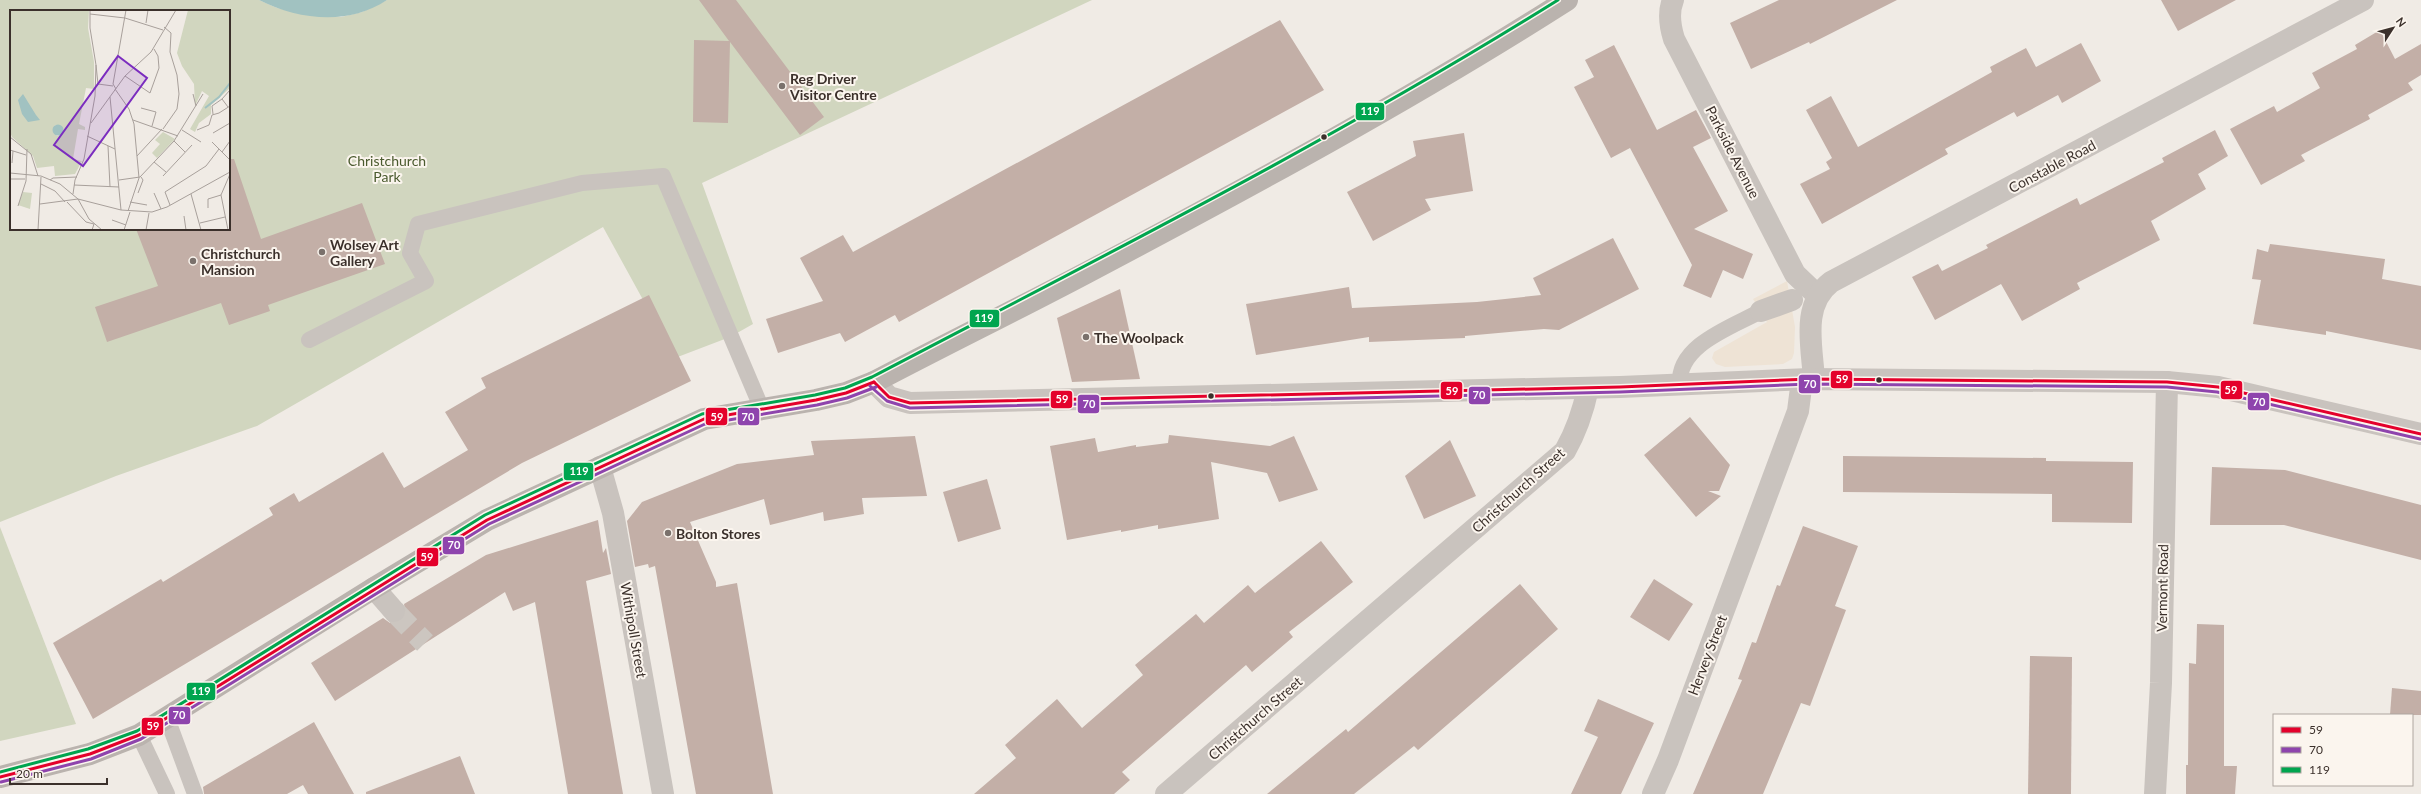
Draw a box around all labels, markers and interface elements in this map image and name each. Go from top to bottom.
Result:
north arrow [2373,8,2413,48]
inset map [10,10,230,230]
text: N [2394,15,2409,29]
place label: Reg Driver Visitor Centre [789,70,877,103]
marker: Reg Driver Visitor Centre [777,81,787,91]
line badge: 119 [1355,102,1385,121]
street label: Parkside Avenue [1702,103,1764,201]
text: 119 [1360,104,1380,117]
unlabelled marker [1319,132,1329,142]
street label: Constable Road [2006,136,2098,196]
park label: Christchurch Park [348,152,426,185]
place label: Wolsey Art Gallery [330,236,400,269]
place label: Christchurch Mansion [201,245,281,278]
marker: Wolsey Art Gallery [317,247,327,257]
marker: Christchurch Mansion [188,256,198,266]
line badge: 119 [969,309,1000,328]
text: 119 [974,311,994,324]
place label: The Woolpack [1094,329,1184,346]
marker: The Woolpack [1081,332,1091,342]
line badge: 59 [1830,370,1853,389]
text: 59 [1836,372,1848,385]
line badge: 70 [1798,374,1821,394]
unlabelled marker [1874,375,1884,385]
text: 70 [1804,377,1817,390]
line badge: 59 [2220,380,2243,400]
line badge: 59 [1440,381,1463,400]
text: 59 [2225,383,2237,396]
text: 59 [1446,384,1458,397]
line badge: 70 [1468,386,1491,405]
text: 70 [1473,388,1486,401]
line badge: 59 [1050,390,1073,409]
unlabelled marker [1206,391,1216,401]
text: 59 [1056,392,1068,405]
line badge: 70 [2247,392,2270,411]
line badge: 70 [1077,394,1100,414]
text: 70 [2253,395,2266,408]
text: 70 [1083,397,1096,410]
line badge: 59 [705,407,728,426]
line badge: 70 [737,407,760,426]
text: 59 [711,410,723,423]
text: 70 [742,410,755,423]
street label: Christchurch Street [1468,444,1568,536]
line badge: 119 [563,462,594,481]
text: 119 [569,464,589,477]
place label: Bolton Stores [676,525,760,542]
marker: Bolton Stores [663,528,673,538]
line badge: 70 [442,536,465,555]
text: 70 [448,538,461,551]
street label: Vermont Road [2153,544,2171,632]
line badge: 59 [416,547,439,567]
text: 59 [421,550,433,563]
street label: Withipoll Street [617,581,651,679]
street label: Hervey Street [1684,612,1730,698]
street label: Christchurch Street [1205,673,1305,763]
line badge: 119 [186,682,216,701]
text: 119 [191,684,211,697]
line badge: 70 [168,706,191,725]
text: 70 [173,708,186,721]
legend [2273,714,2413,786]
line badge: 59 [141,717,164,736]
text: 59 [147,719,159,732]
text: 59 [2309,722,2323,737]
text: 70 [2309,742,2323,757]
scale bar [10,760,107,786]
text: 119 [2309,762,2330,777]
text: 20 m [16,766,43,781]

